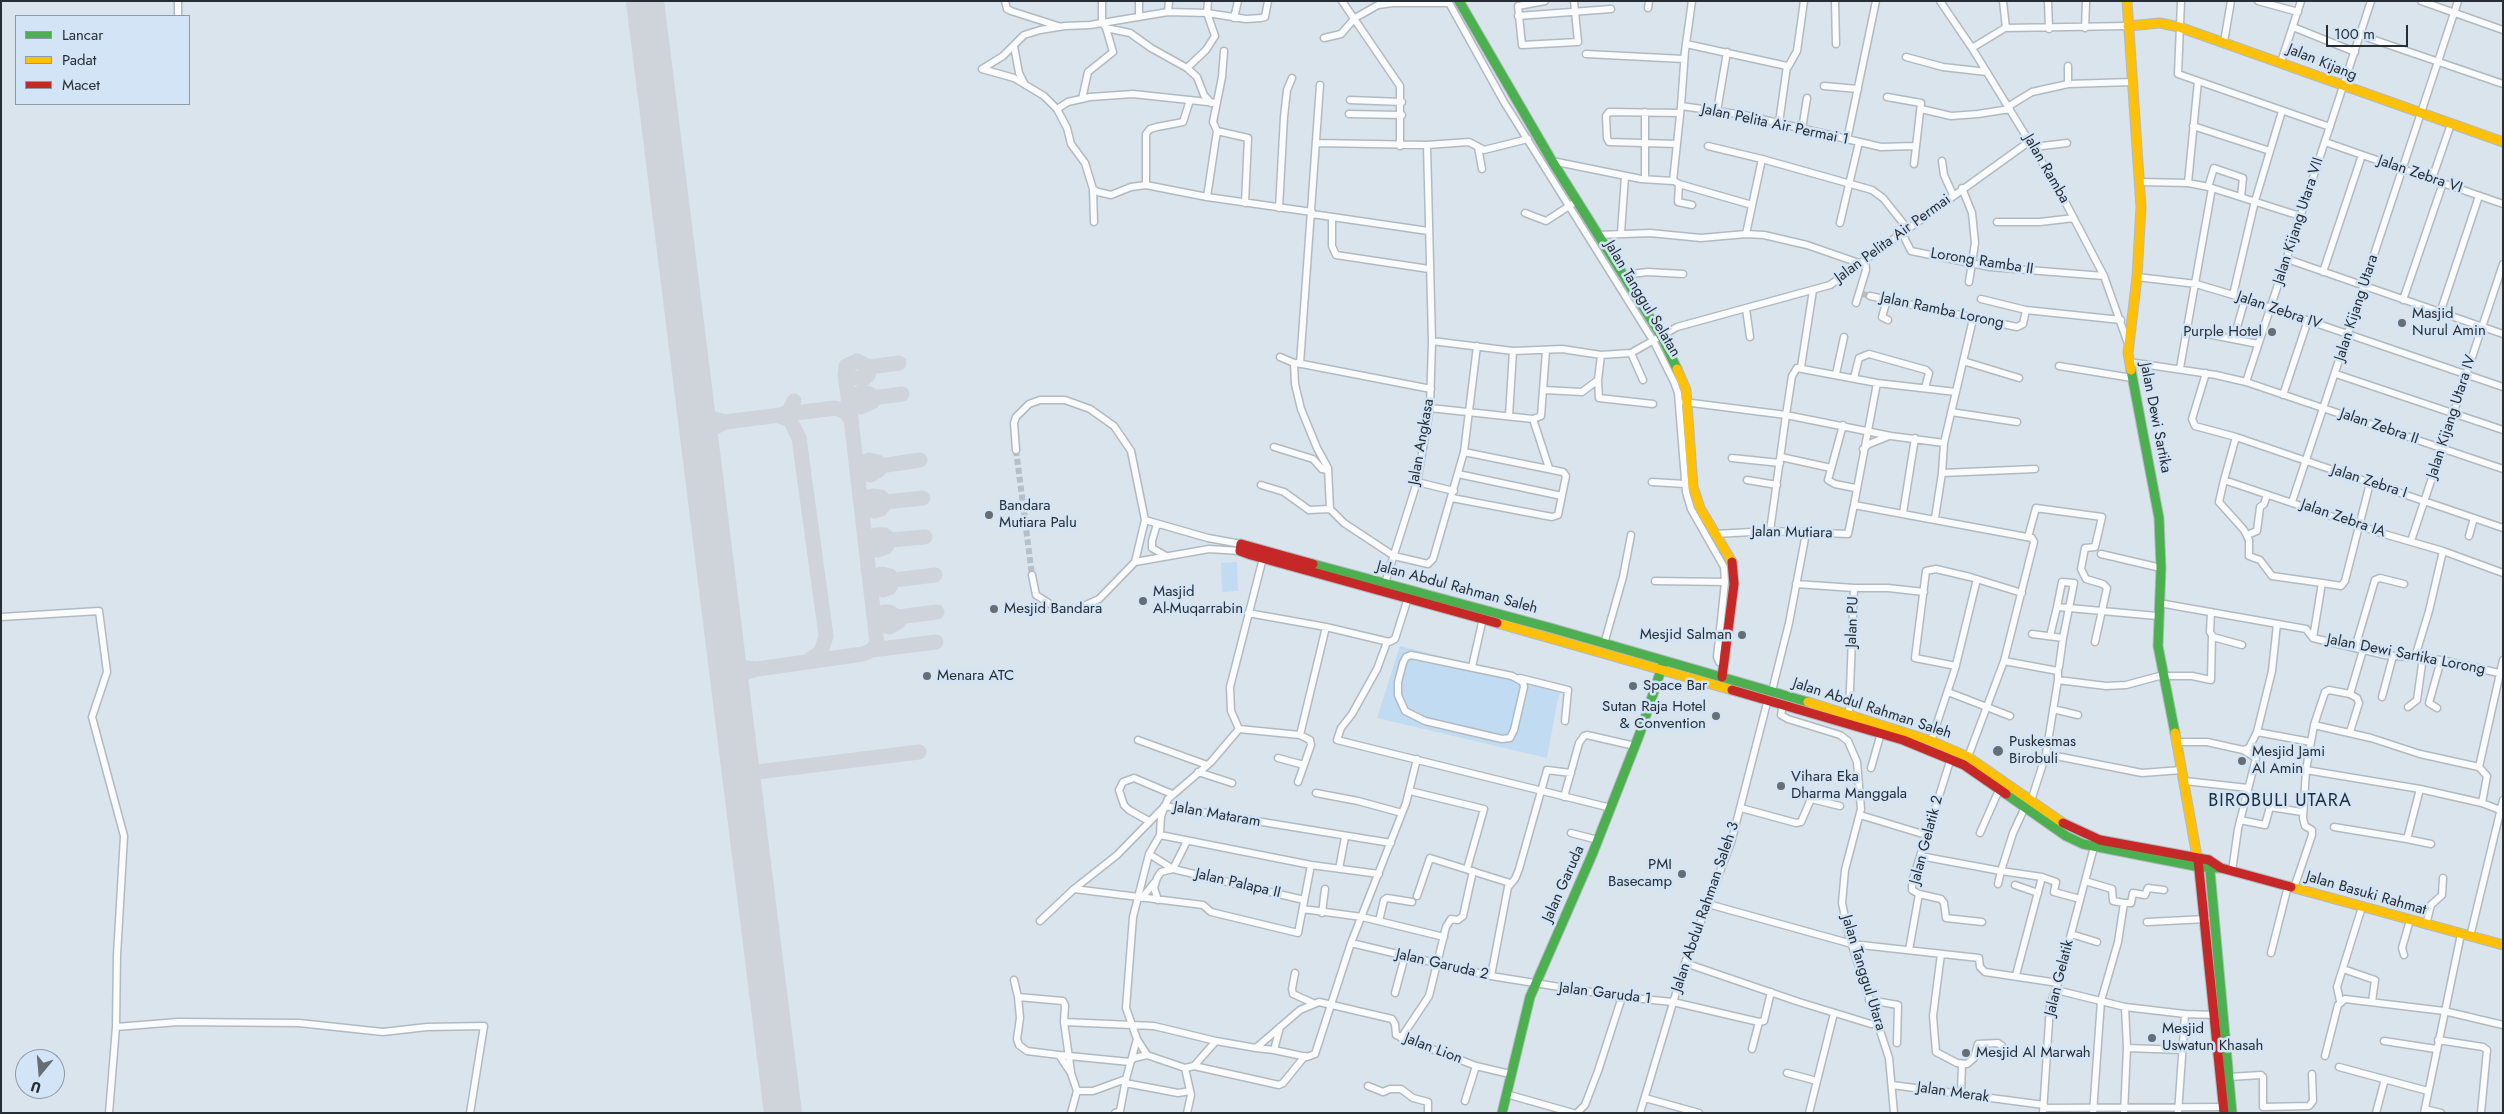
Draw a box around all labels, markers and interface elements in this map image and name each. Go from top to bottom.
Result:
legend [15,15,190,105]
scale bar [2329,15,2412,47]
text: 100 m [2334,23,2375,45]
text: Lancar [62,24,103,46]
street label: Jalan Kijang [2284,41,2360,85]
text: Padat [62,49,96,71]
text: Macet [62,74,100,96]
street label: Jalan Pelita Air Permai 1 [1700,101,1850,149]
street label: Jalan Ramba [2019,131,2073,207]
street label: Jalan Zebra VI [2375,152,2465,198]
street label: Jalan Kijang Utara VII [2270,155,2328,287]
street label: Jalan Pelita Air Permai [1832,191,1954,287]
street label: Jalan Tanggul Selatan [1600,238,1684,360]
street label: Lorong Ramba II [1929,245,2035,279]
street label: Jalan Kijang Utara [2331,253,2383,363]
street label: Jalan Zebra IV [2234,288,2324,334]
street label: Jalan Ramba Lorong [1879,289,2005,333]
place label: Masjid Nurul Amin [2412,305,2486,340]
marker: Masjid Nurul Amin [2396,317,2408,329]
place label: Purple Hotel [2183,323,2262,341]
marker: Purple Hotel [2266,326,2278,338]
street label: Jalan Kijang Utara IV [2424,353,2480,481]
street label: Jalan Dewi Sartika [2135,361,2175,475]
street label: Jalan Angkasa [1406,397,1438,487]
street label: Jalan Zebra II [2337,405,2421,449]
street label: Jalan Zebra I [2329,461,2409,503]
street label: Jalan Zebra IA [2298,496,2388,542]
place label: Bandara Mutiara Palu [999,497,1077,532]
marker: Bandara Mutiara Palu [983,509,995,521]
street label: Jalan Mutiara [1751,523,1833,543]
street label: Jalan Abdul Rahman Saleh [1375,558,1539,618]
place label: Masjid Al-Muqarrabin [1153,583,1243,618]
marker: Masjid Al-Muqarrabin [1137,595,1149,607]
street label: Jalan PU [1843,596,1863,648]
place label: Mesjid Bandara [1004,600,1102,618]
marker: Mesjid Bandara [988,603,1000,615]
place label: Mesjid Salman [1640,626,1732,644]
marker: Mesjid Salman [1736,629,1748,641]
street label: Jalan Dewi Sartika Lorong [2325,631,2487,679]
place label: Menara ATC [937,667,1014,685]
marker: Menara ATC [921,670,933,682]
street label: Jalan Abdul Rahman Saleh [1790,675,1954,743]
place label: Space Bar [1643,677,1707,695]
marker: Space Bar [1627,680,1639,692]
place label: Sutan Raja Hotel & Convention [1602,698,1706,733]
marker: Sutan Raja Hotel & Convention [1710,710,1722,722]
place label: Puskesmas Birobuli [2009,733,2076,768]
place label: Mesjid Jami Al Amin [2252,743,2325,778]
marker: Puskesmas Birobuli [1991,744,2005,758]
marker: Mesjid Jami Al Amin [2236,755,2248,767]
place label: Vihara Eka Dharma Manggala [1791,768,1907,803]
marker: Vihara Eka Dharma Manggala [1775,780,1787,792]
district label: BIROBULI UTARA [2206,791,2354,813]
street label: Jalan Gelatik 2 [1907,794,1947,886]
street label: Jalan Mataram [1172,798,1262,832]
street label: Jalan Abdul Rahman Saleh 3 [1668,820,1744,994]
street label: Jalan Garuda [1539,843,1589,925]
place label: PMI Basecamp [1608,856,1672,891]
street label: Jalan Palapa II [1194,865,1282,903]
marker: PMI Basecamp [1676,868,1688,880]
street label: Jalan Basuki Rahmat [2304,868,2428,920]
street label: Jalan Tanggul Utara [1837,913,1889,1033]
street label: Jalan Gelatik [2042,938,2078,1018]
street label: Jalan Garuda 2 [1394,946,1490,984]
street label: Jalan Garuda 1 [1558,979,1652,1009]
place label: Mesjid Uswatun Khasah [2162,1020,2263,1055]
street label: Jalan Lion [1402,1030,1464,1068]
marker: Mesjid Uswatun Khasah [2146,1032,2158,1044]
place label: Mesjid Al Marwah [1976,1044,2091,1062]
marker: Mesjid Al Marwah [1960,1047,1972,1059]
north arrow [15,1049,65,1099]
text: U [28,1076,44,1098]
street label: Jalan Merak [1916,1079,1990,1107]

